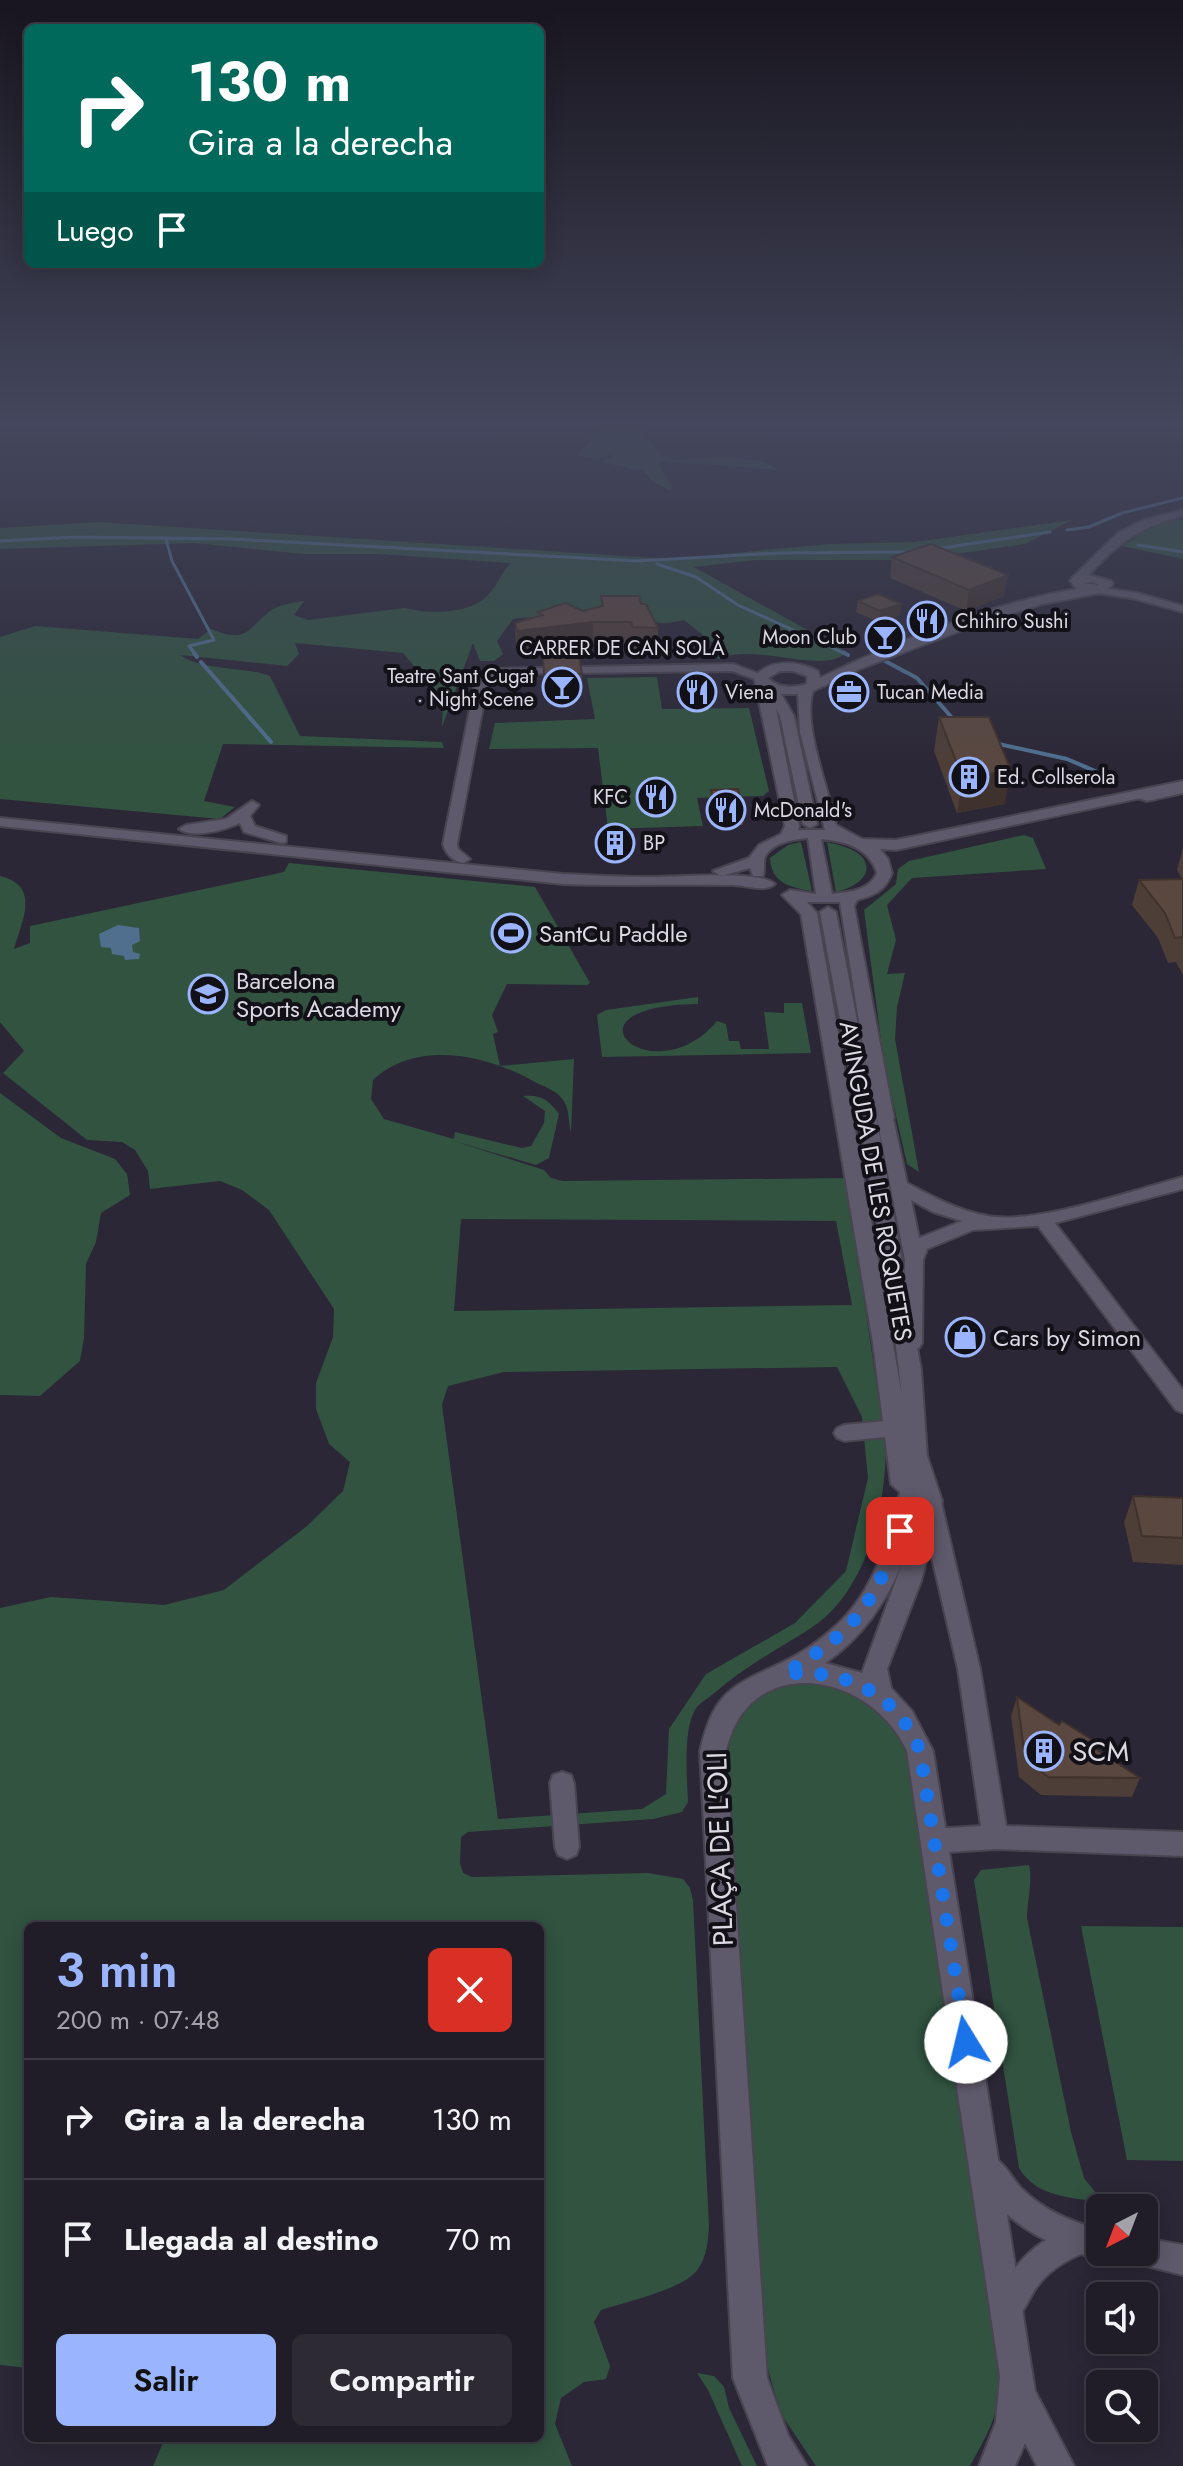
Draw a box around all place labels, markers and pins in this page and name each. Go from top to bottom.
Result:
restaurant icon: Chihiro Sushi [906,600,948,642]
place label: Chihiro Sushi [955,607,1069,636]
bar icon: Moon Club [864,616,906,658]
place label: Moon Club [762,623,857,652]
place label: Teatre Sant Cugat · Night Scene [387,662,534,714]
bar icon: Teatre Sant Cugat · Night Scene [541,666,583,708]
restaurant icon: Viena [676,671,718,713]
office icon: Tucan Media [828,671,870,713]
place label: Viena [725,678,774,707]
place label: Tucan Media [877,678,984,707]
building icon: Ed. Collserola [948,756,990,798]
place label: Ed. Collserola [997,763,1115,792]
restaurant icon: KFC [635,776,677,818]
place label: KFC [593,783,628,812]
restaurant icon: McDonald's [705,789,747,831]
place label: McDonald's [754,796,852,825]
building icon: BP [594,822,636,864]
place label: BP [643,829,665,858]
sports icon: SantCu Paddle [490,912,532,954]
place label: SantCu Paddle [539,916,688,951]
place label: Barcelona Sports Academy [236,963,401,1026]
school or university icon: Barcelona Sports Academy [187,973,229,1015]
shop icon: Cars by Simon [944,1316,986,1358]
place label: Cars by Simon [993,1320,1141,1355]
pin [866,1497,934,1565]
building icon: SCM [1023,1730,1065,1772]
place label: SCM [1072,1731,1129,1772]

